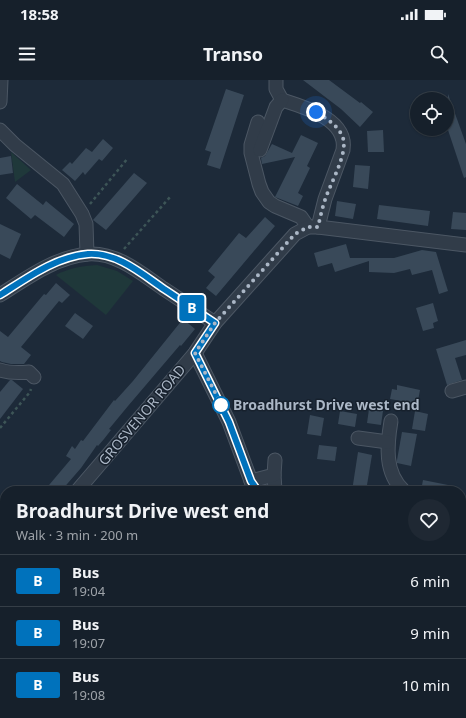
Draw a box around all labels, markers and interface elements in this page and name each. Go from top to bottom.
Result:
text: 18:58 [20,4,59,24]
text: Transo [203,42,263,66]
icon: menu [16,43,38,65]
icon: search [428,43,450,65]
map controls [410,92,454,136]
button: locate [410,92,454,136]
your location [306,102,326,122]
line badge: B [179,295,205,321]
text: B [187,298,197,317]
street label: GROSVENOR ROAD [94,360,189,469]
place label: Broadhurst Drive west end [233,395,420,414]
marker: Broadhurst Drive west end [212,396,230,414]
text: Broadhurst Drive west end [16,498,269,524]
button: heart [408,499,450,541]
text: Walk · 3 min · 200 m [16,526,138,544]
text: Bus [72,562,99,582]
text: B [33,571,43,590]
text: 6 min [410,571,450,591]
text: 19:04 [72,582,105,600]
text: Bus [72,614,99,634]
text: B [33,623,43,642]
text: 9 min [410,623,450,643]
text: 19:07 [72,634,105,652]
text: Bus [72,666,99,686]
text: B [33,675,43,694]
text: 10 min [402,675,450,695]
text: 19:08 [72,686,105,704]

